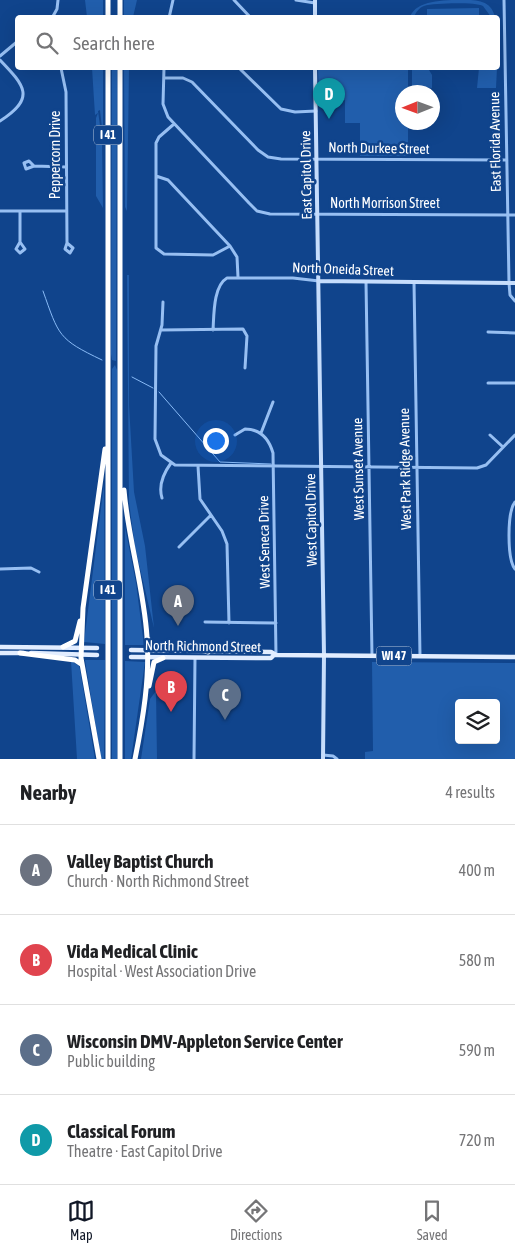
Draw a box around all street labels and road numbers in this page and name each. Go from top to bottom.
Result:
street label: East Florida Avenue [486,92,504,192]
street label: Peppercorn Drive [47,111,63,199]
road number: I 41 [94,126,122,144]
street label: East Capitol Drive [297,130,315,220]
street label: North Durkee Street [328,139,430,157]
street label: North Morrison Street [330,195,440,211]
street label: North Oneida Street [292,259,394,279]
street label: West Park Ridge Avenue [396,408,414,530]
street label: West Sunset Avenue [349,418,367,520]
street label: West Capitol Drive [302,473,320,567]
street label: West Seneca Drive [255,495,273,589]
road number: I 41 [94,580,122,600]
street label: North Richmond Street [145,637,261,655]
road number: WI 47 [376,646,412,666]

